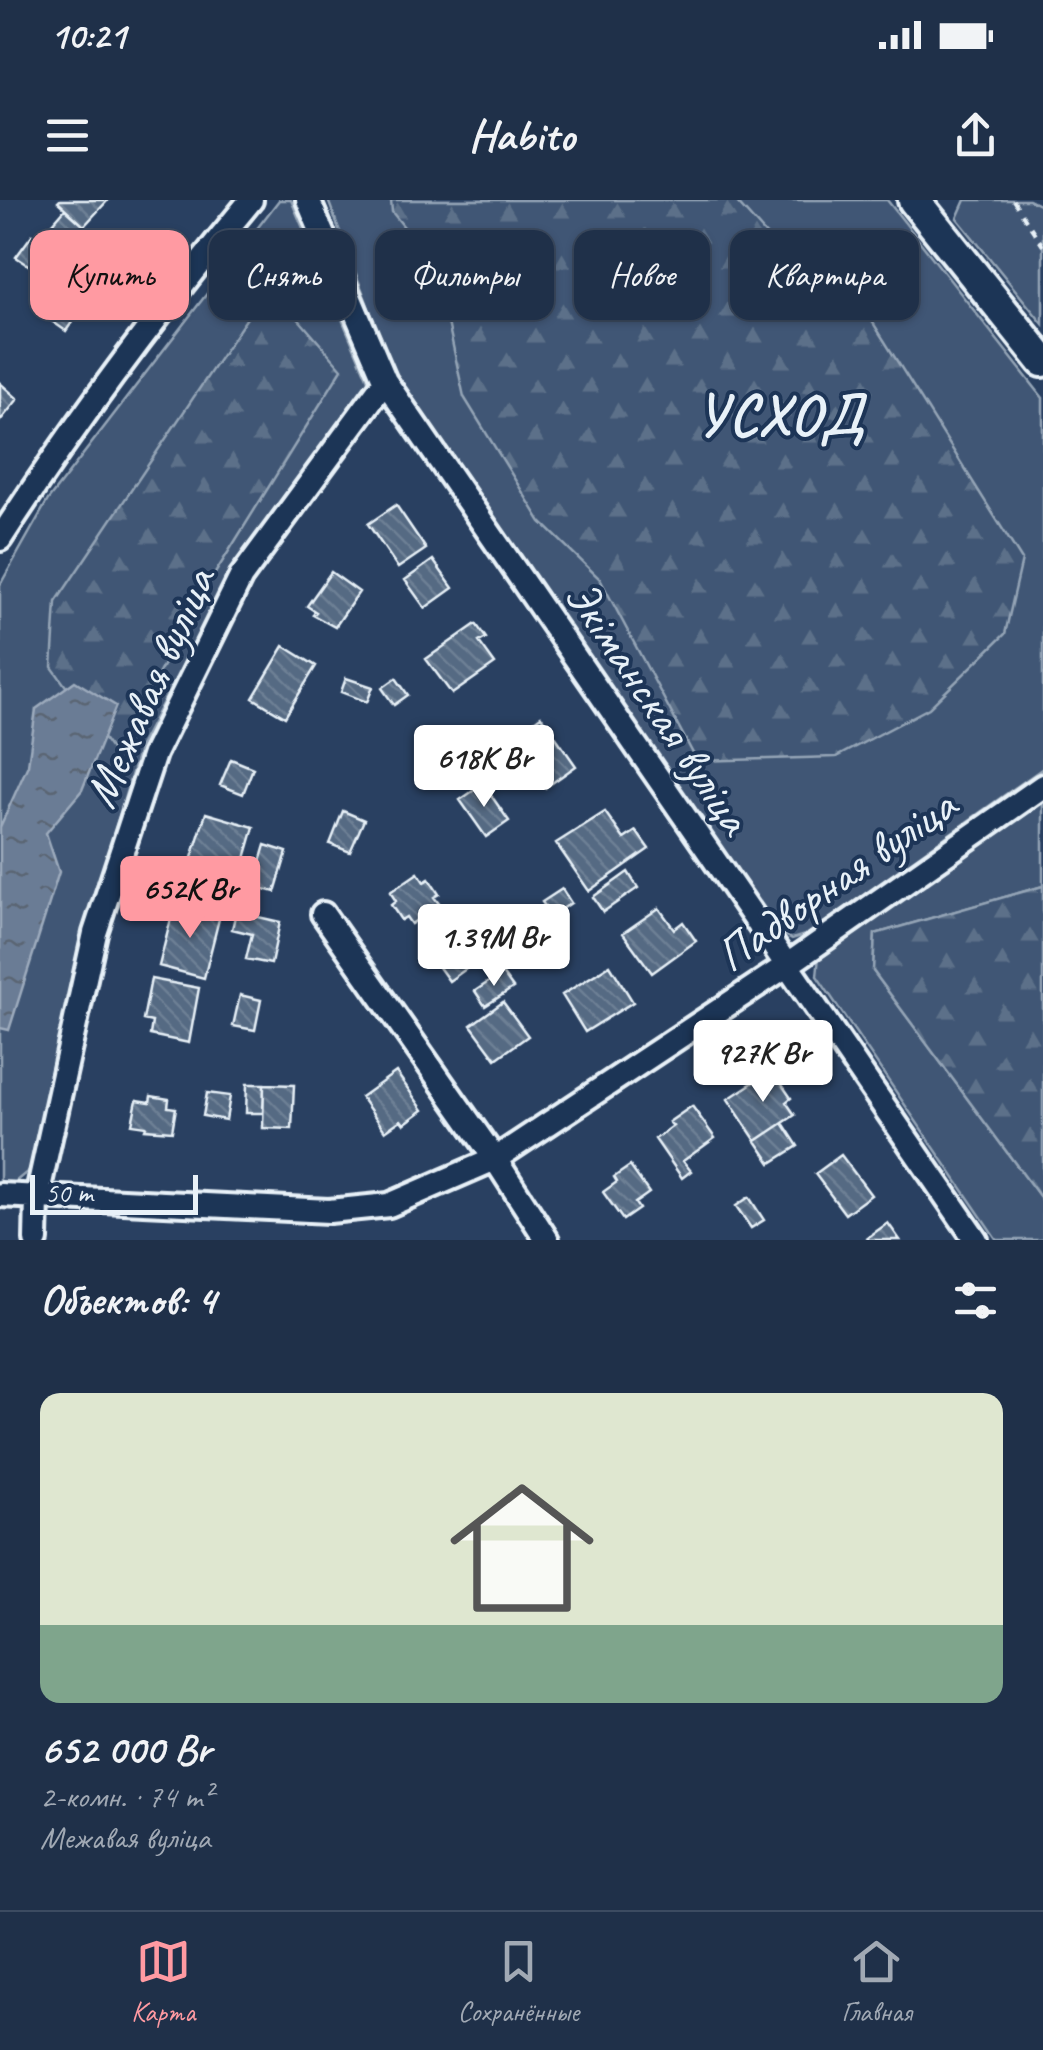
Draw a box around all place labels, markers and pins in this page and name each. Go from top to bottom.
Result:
pin: 618K Br [392,725,576,810]
pin: 652K Br [98,856,282,941]
pin: 1.39M Br [391,904,597,989]
pin: 927K Br [671,1020,855,1105]

